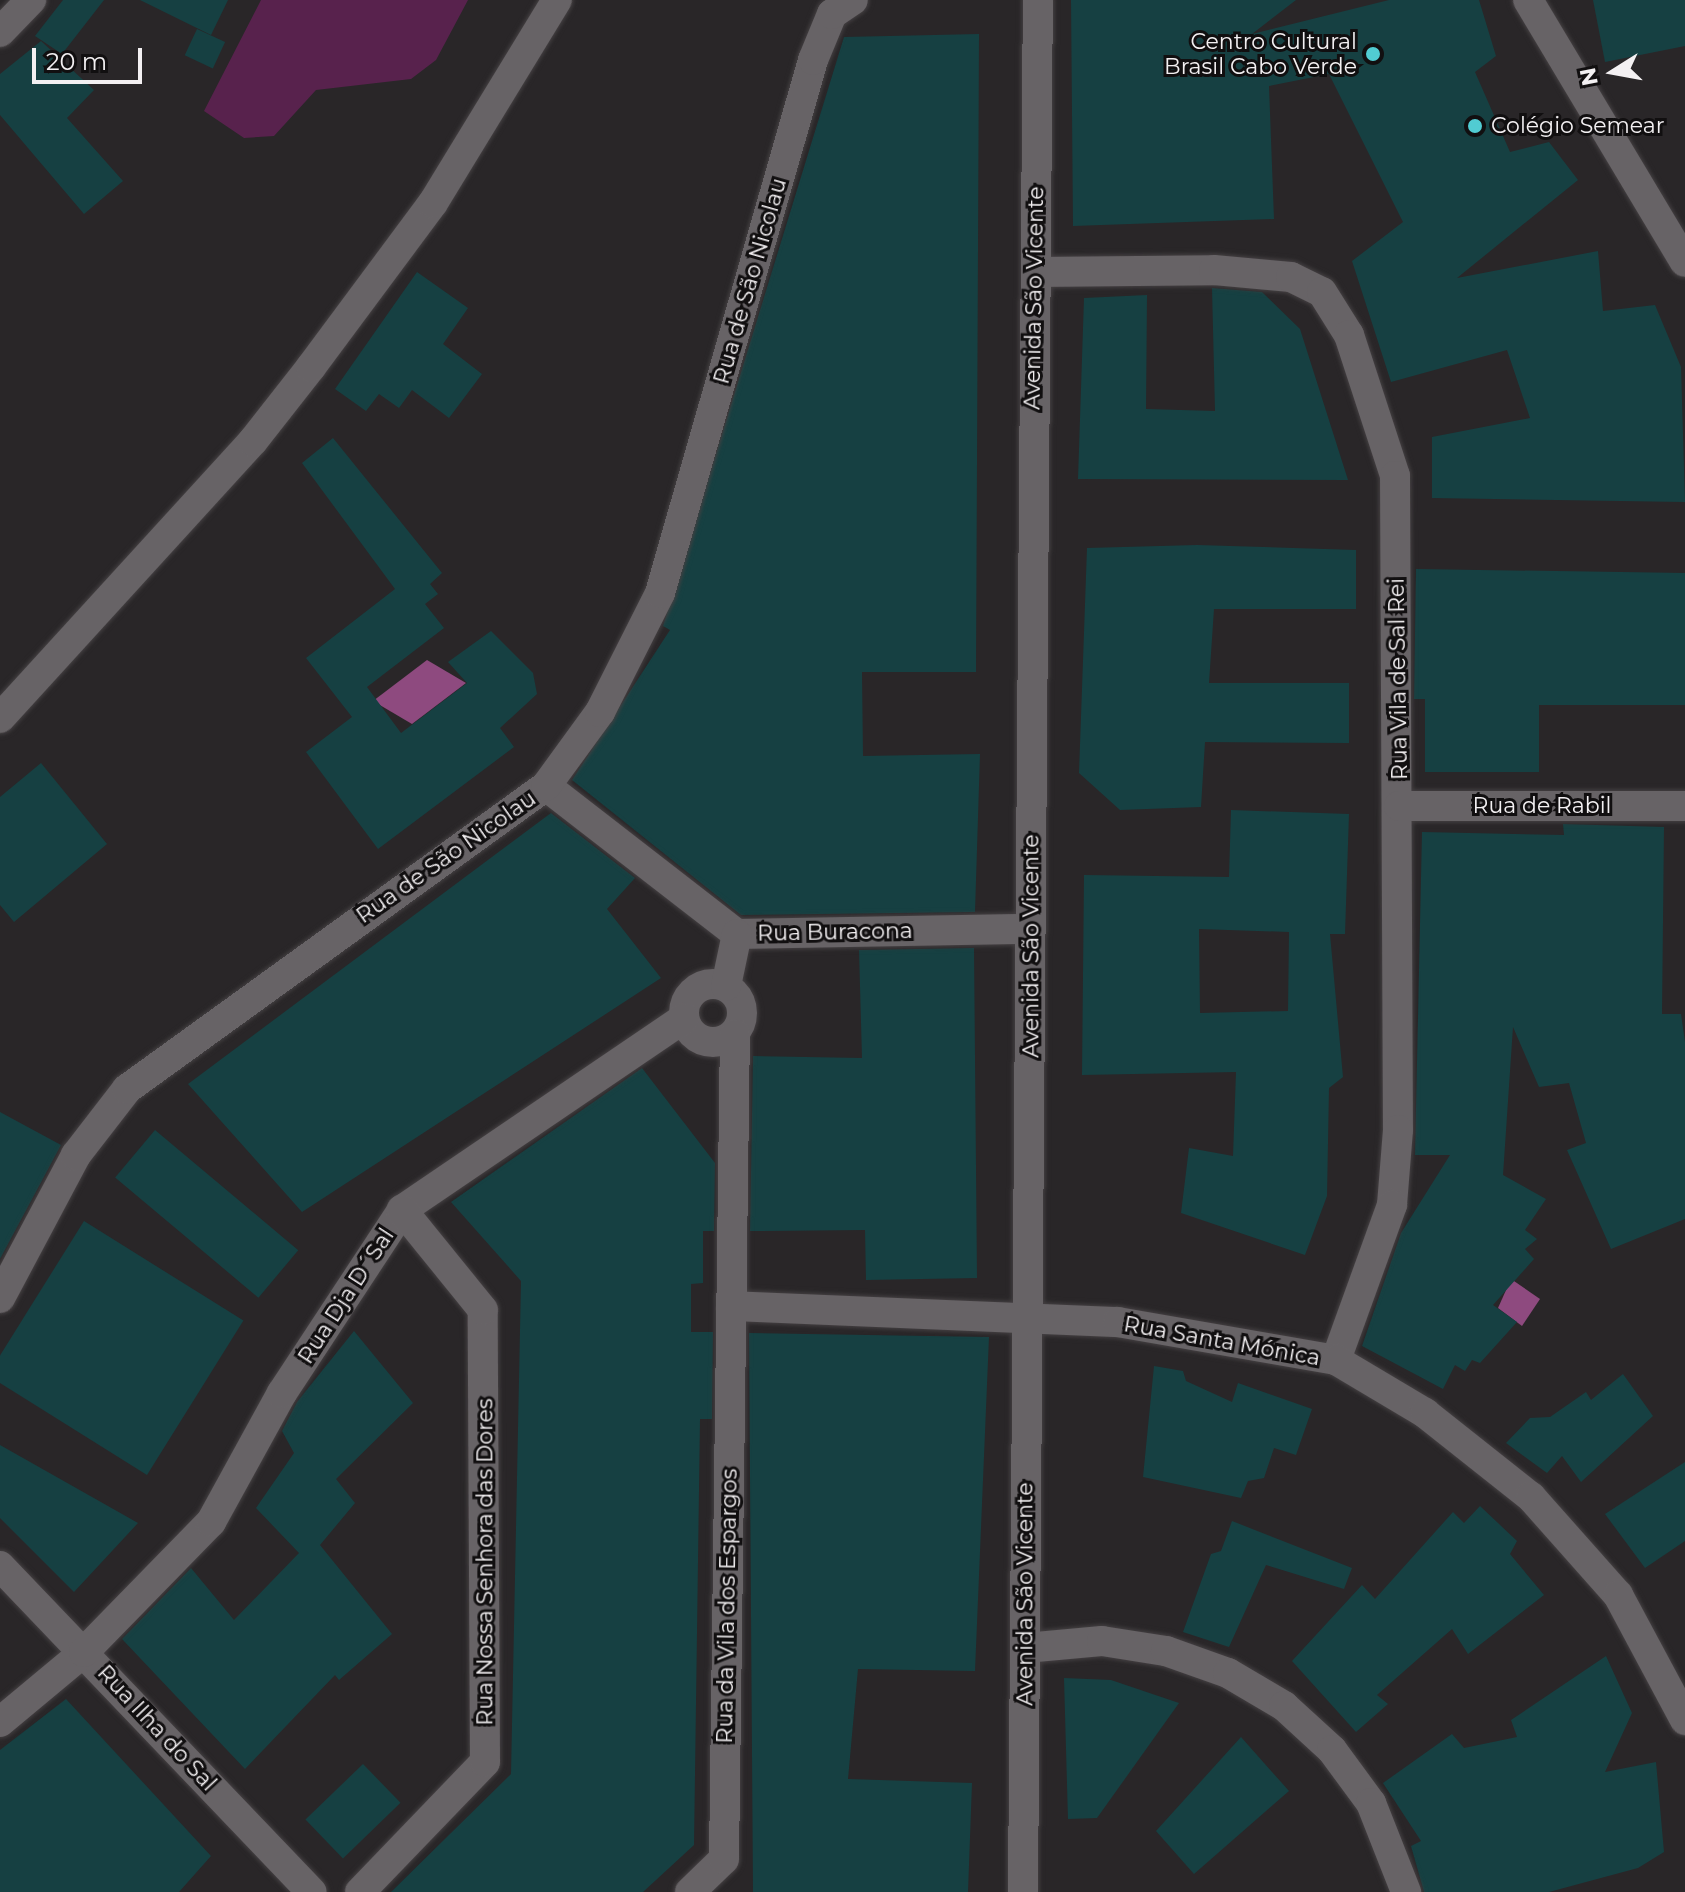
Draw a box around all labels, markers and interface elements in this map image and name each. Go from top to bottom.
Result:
place label: Centro Cultural Brasil Cabo Verde [1164,28,1357,80]
scale bar [36,32,146,82]
north arrow [1573,32,1653,112]
marker: Centro Cultural Brasil Cabo Verde [1364,45,1382,63]
text: 20 m [46,47,107,76]
text: N [1574,65,1604,88]
place label: Colégio Semear [1491,113,1665,139]
marker: Colégio Semear [1466,117,1484,135]
street label: Rua de São Nicolau [708,175,792,387]
street label: Avenida São Vicente [1019,186,1049,410]
street label: Rua Vila de Sal Rei [1383,578,1413,780]
street label: Rua de São Nicolau [351,785,541,929]
street label: Rua de Rabil [1473,793,1611,819]
street label: Avenida São Vicente [1018,834,1044,1058]
street label: Rua Buracona [757,917,913,947]
street label: Rua Dja D´Sal [292,1223,400,1369]
street label: Rua Santa Mónica [1122,1311,1322,1371]
street label: Rua Nossa Senhora das Dores [472,1398,498,1726]
street label: Rua da Vila dos Espargos [711,1468,743,1744]
street label: Avenida São Vicente [1012,1482,1038,1706]
street label: Rua Ilha do Sal [92,1660,222,1796]

